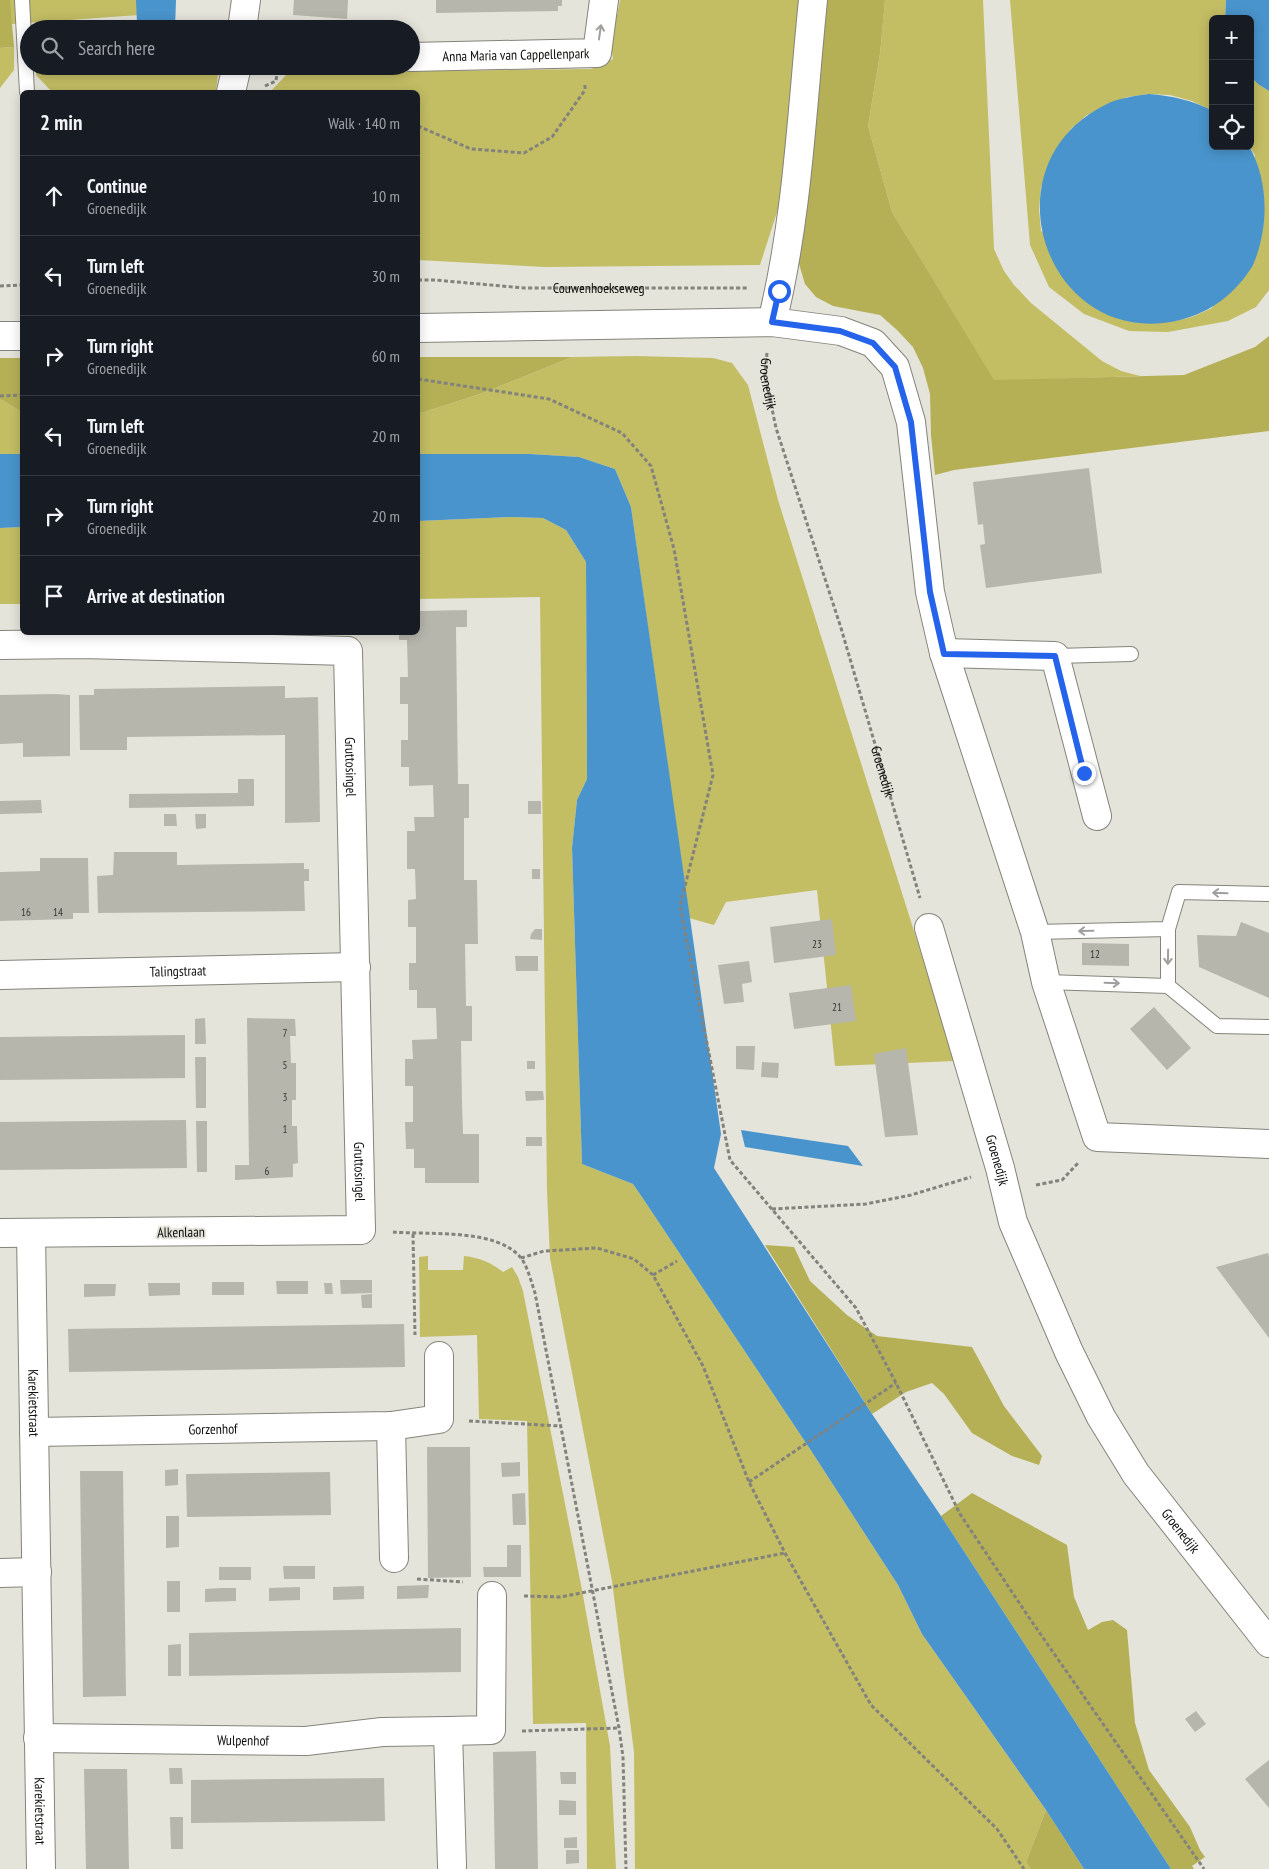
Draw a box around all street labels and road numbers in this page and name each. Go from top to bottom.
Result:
street label: Anna Maria van Cappellenpark [442,44,590,65]
street label: Couwenhoekseweg [553,279,645,297]
street label: Groenedijk [756,357,781,412]
street label: Gruttosingel [341,737,360,798]
street label: Groenedijk [867,744,899,800]
street label: Talingstraat [149,961,207,981]
street label: Groenedijk [982,1133,1013,1188]
street label: Gruttosingel [350,1142,369,1202]
street label: Alkenlaan [157,1223,205,1241]
street label: Karekietstraat [24,1369,43,1437]
street label: Gorzenhof [188,1420,238,1438]
street label: Groenedijk [1158,1505,1204,1557]
street label: Wulpenhof [217,1731,269,1750]
street label: Karekietstraat [31,1777,50,1845]

